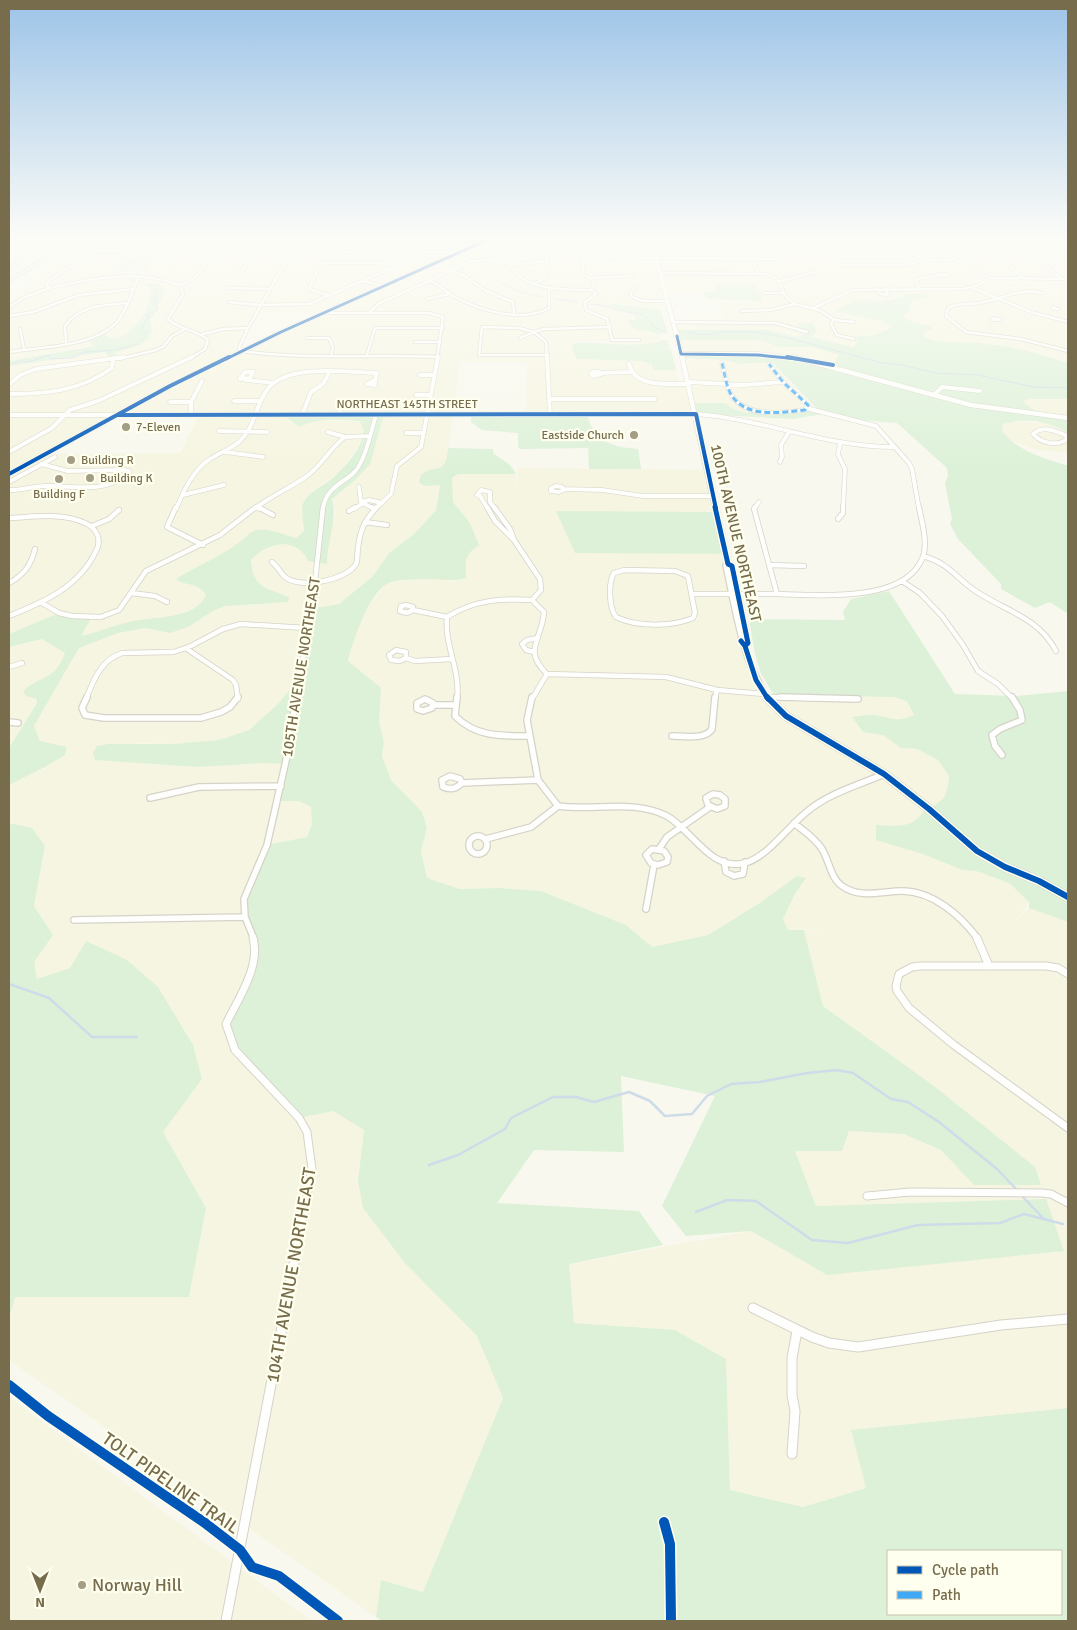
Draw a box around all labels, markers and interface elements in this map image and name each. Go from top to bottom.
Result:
street label: NORTHEAST 145TH STREET [336,397,478,412]
place label: 7-Eleven [136,420,181,435]
marker: 7-Eleven [120,421,132,433]
place label: Eastside Church [542,428,624,443]
marker: Eastside Church [628,429,640,441]
street label: 100TH AVENUE NORTHEAST [707,442,765,624]
place label: Building R [81,453,134,468]
marker: Building R [65,454,77,466]
place label: Building K [100,471,153,486]
marker: Building K [84,472,96,484]
marker: Building F [53,473,65,485]
place label: Building F [33,487,85,502]
street label: 105TH AVENUE NORTHEAST [278,575,324,758]
street label: 104TH AVENUE NORTHEAST [261,1165,321,1384]
street label: TOLT PIPELINE TRAIL [98,1427,244,1539]
legend [887,1550,1062,1615]
text: Cycle path [932,1561,999,1579]
north arrow [15,1565,65,1615]
place label: Norway Hill [92,1574,182,1596]
marker: Norway Hill [76,1579,88,1591]
text: Path [932,1586,961,1604]
text: N [35,1594,45,1611]

